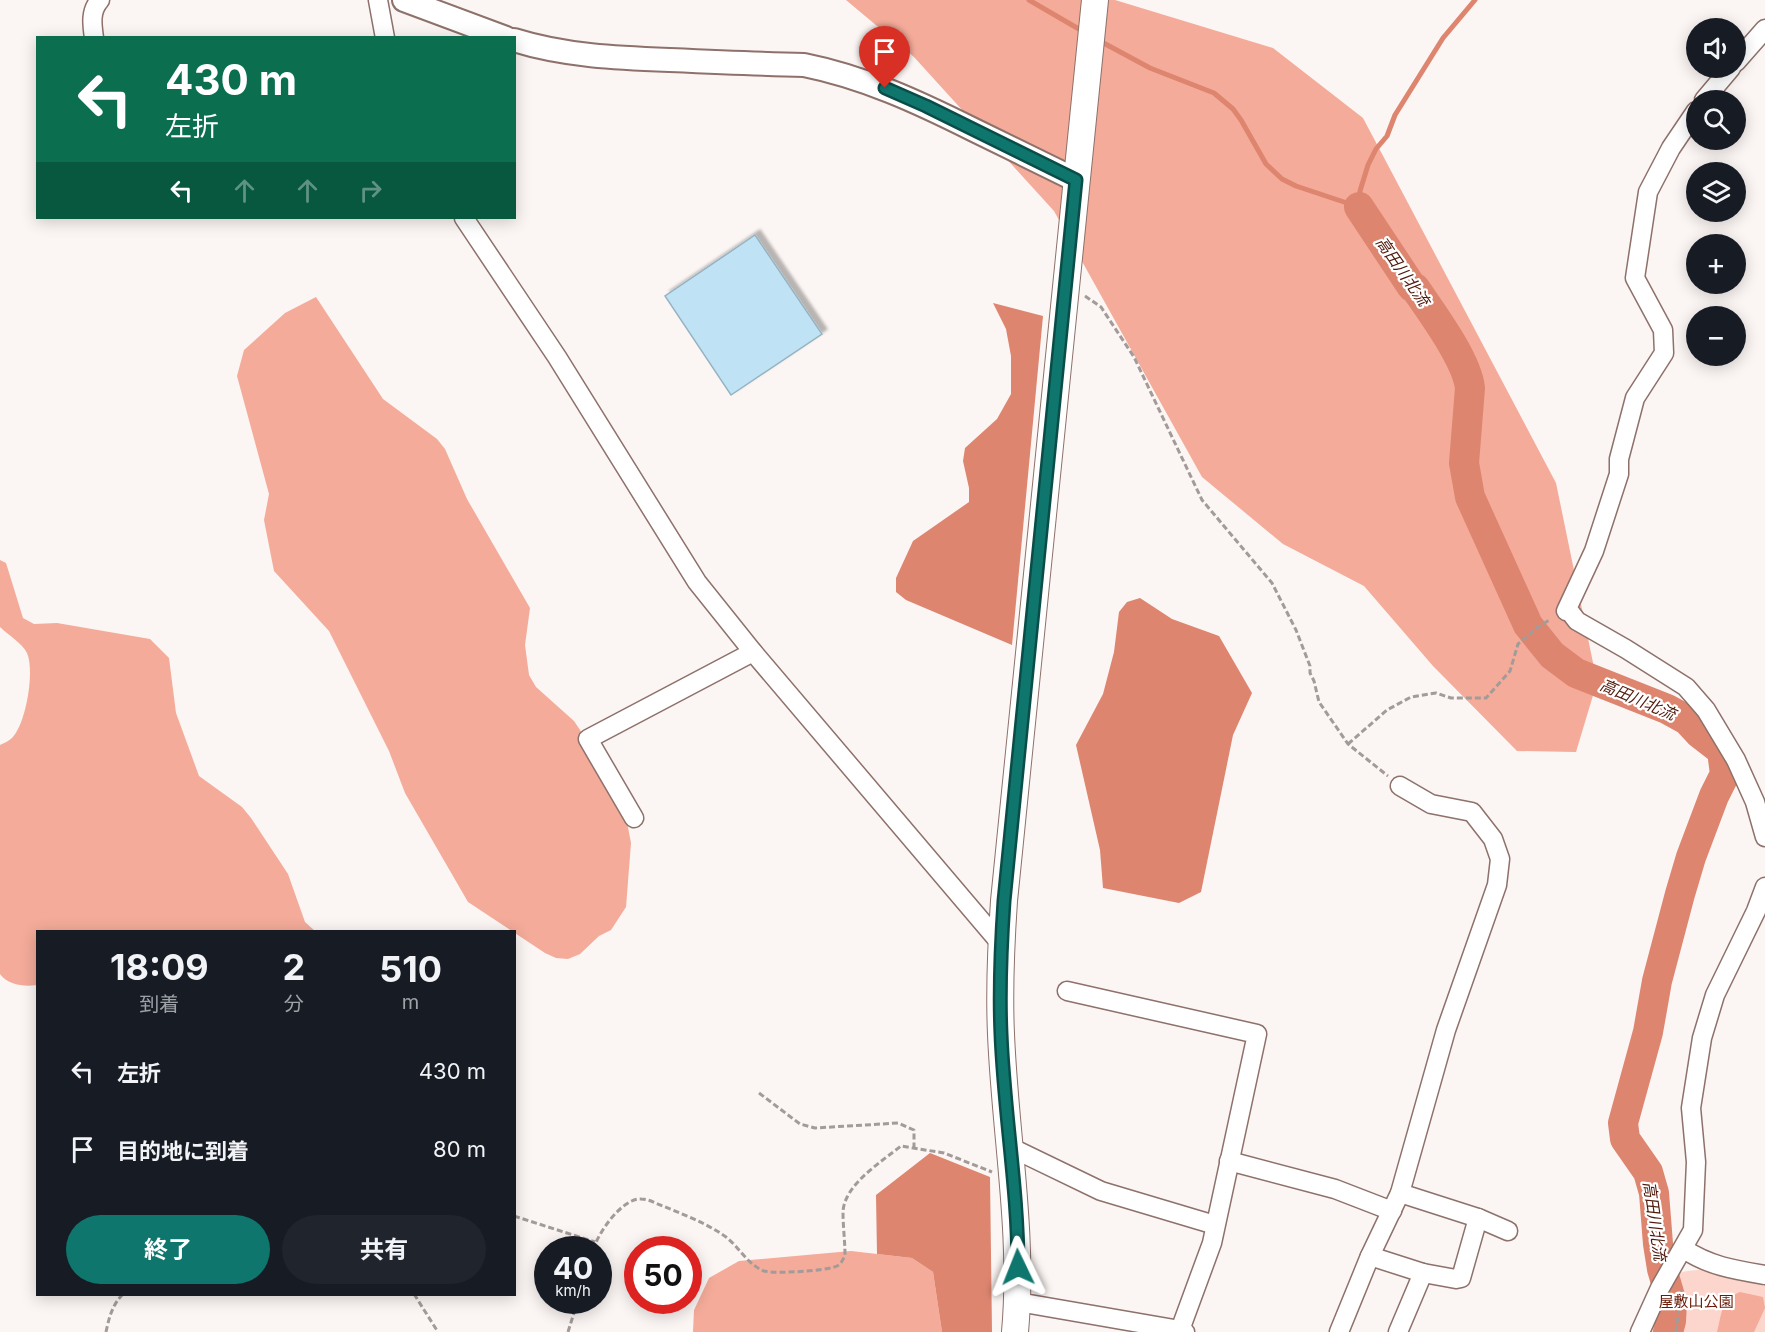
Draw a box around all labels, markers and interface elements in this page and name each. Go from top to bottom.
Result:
map controls [1686,18,1746,366]
button: sound [1686,18,1746,78]
pin [859,26,910,88]
icon: arrive [868,35,901,68]
text: 430 m [165,54,297,105]
icon: left [66,60,144,138]
button: search [1686,90,1746,150]
text: 左折 [165,110,219,143]
button: layers [1686,162,1746,222]
icon: left [165,174,198,207]
icon: ahead [228,174,261,207]
icon: ahead [291,174,324,207]
icon: right [354,174,387,207]
water label: 高田川北流 [1372,232,1436,312]
button: + [1686,234,1746,294]
button: − [1686,306,1746,366]
water label: 高田川北流 [1597,674,1681,725]
text: 18:09 [110,945,209,989]
text: 2 [283,945,305,989]
text: 510 [379,947,442,991]
text: m [402,990,419,1014]
text: 到着 [139,992,179,1016]
text: 分 [284,992,304,1016]
icon: left [66,1055,99,1088]
text: 430 m [419,1058,486,1084]
text: 左折 [117,1060,161,1086]
icon: arrive [66,1133,99,1166]
text: 80 m [433,1136,486,1162]
text: 目的地に到着 [117,1138,249,1164]
water label: 高田川北流 [1640,1180,1671,1265]
button: 終了 [66,1215,270,1284]
button: 共有 [282,1215,486,1284]
position arrow [986,1235,1050,1299]
speed limit sign: 50 [624,1236,702,1314]
text: 40 [553,1250,593,1286]
text: km/h [555,1281,591,1300]
park label: 屋敷山公園 [1658,1292,1734,1311]

